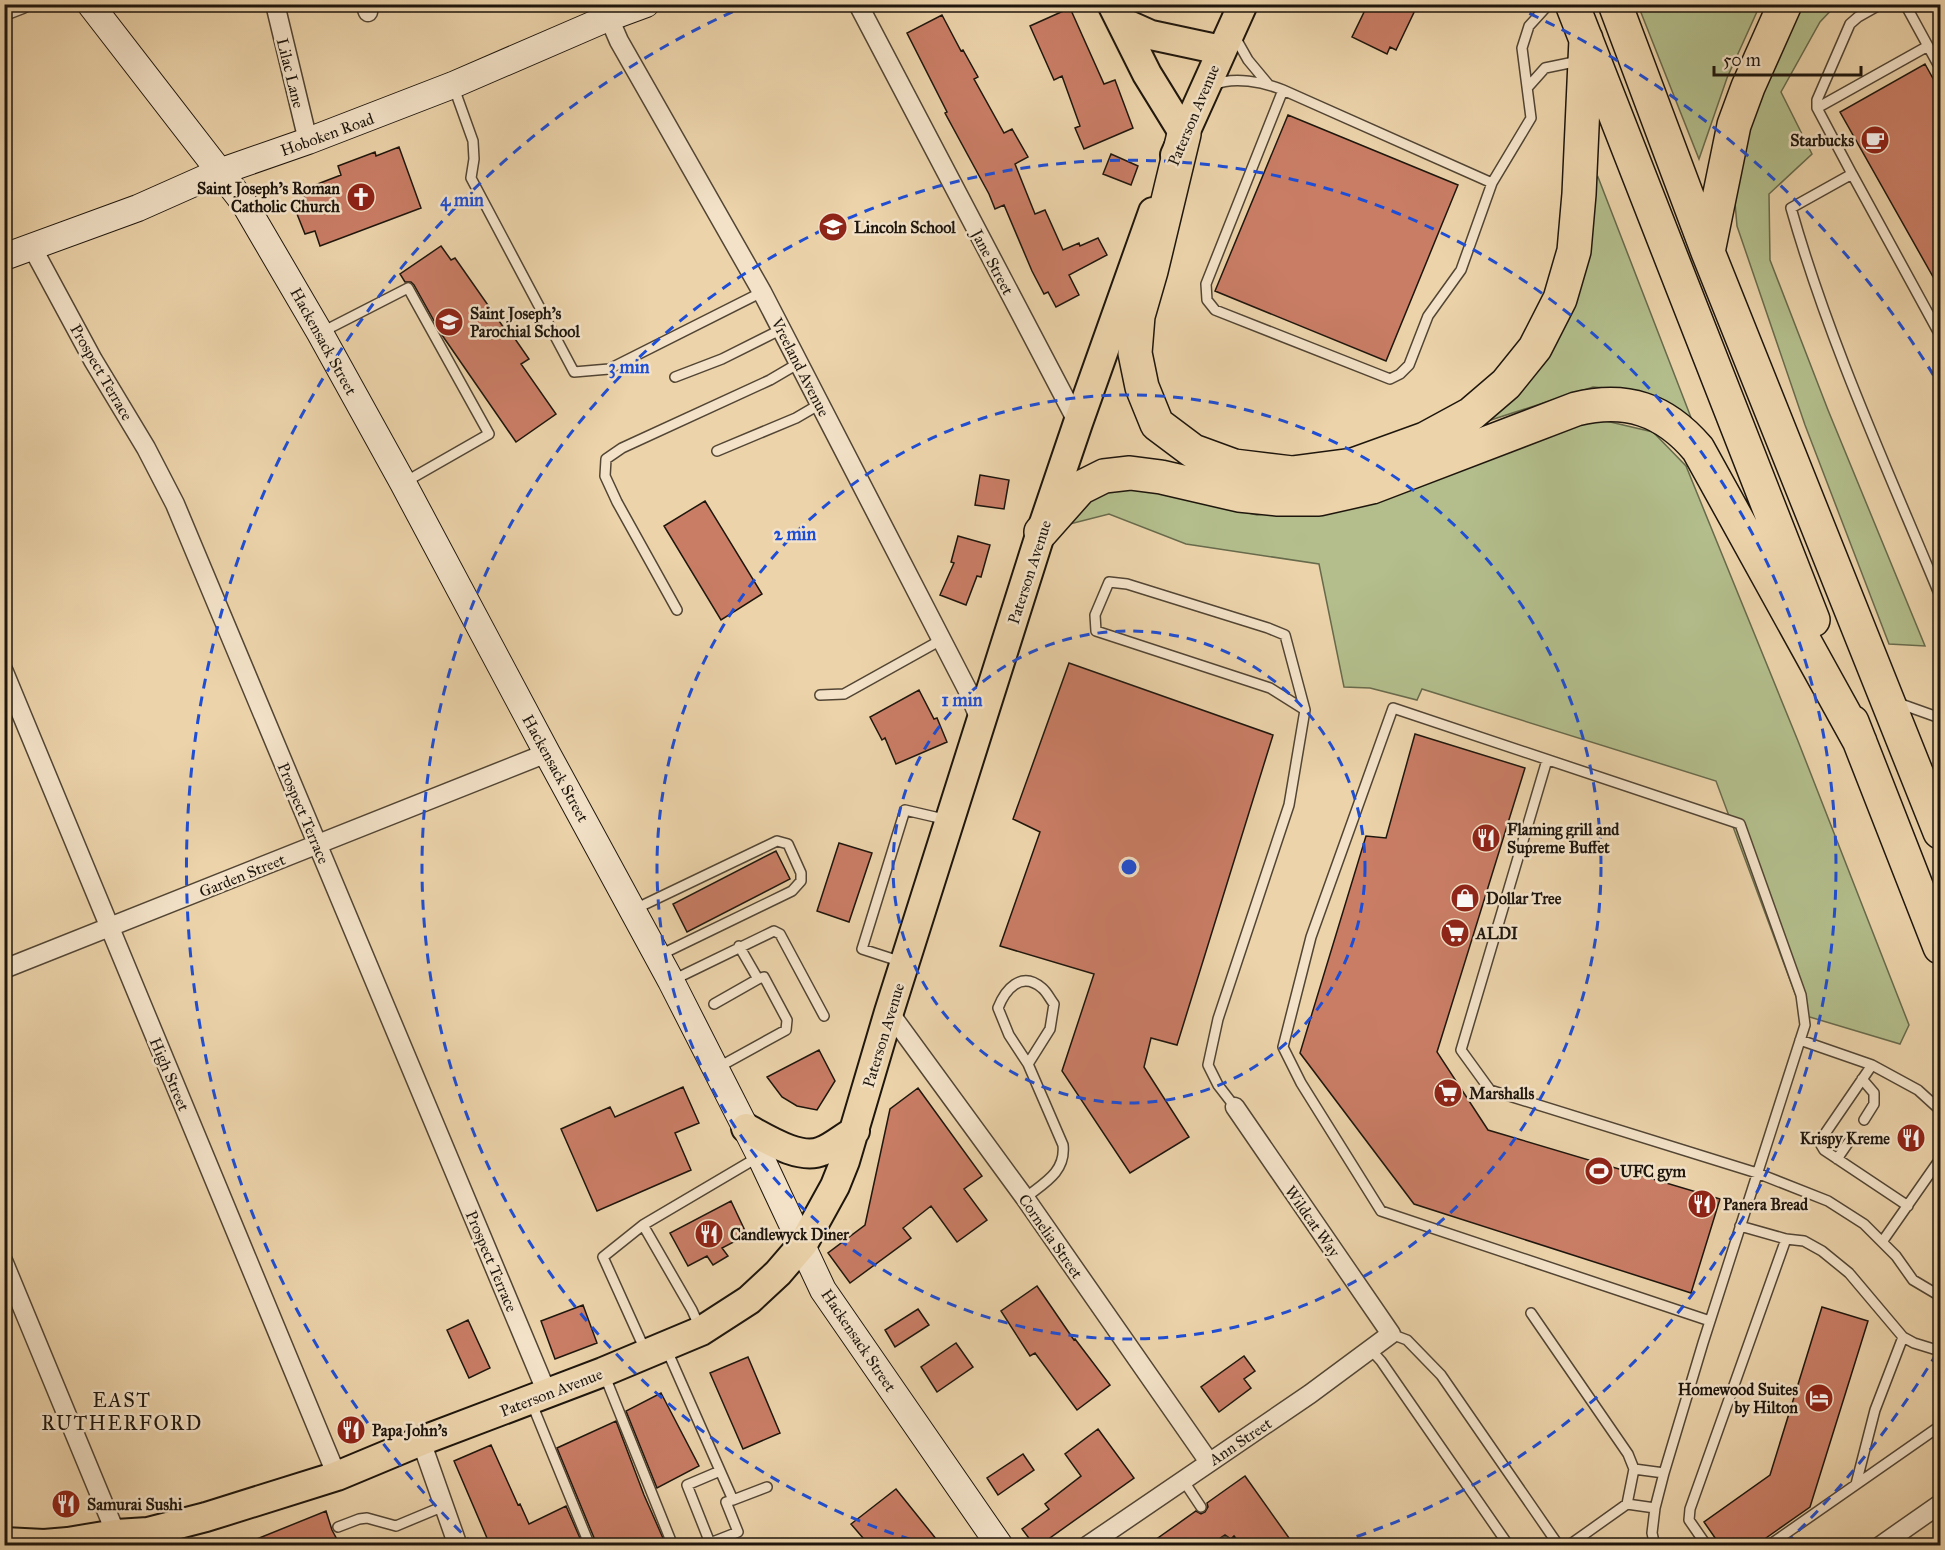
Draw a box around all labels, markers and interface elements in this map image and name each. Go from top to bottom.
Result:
street label: Lilac Lane [273,36,308,110]
scale bar [1714,39,1861,77]
text: 50 m [1723,49,1761,71]
street label: Paterson Avenue [1164,61,1223,169]
street label: Hoboken Road [278,109,376,160]
cafe icon: Starbucks [1859,124,1891,156]
place label: Starbucks [1790,131,1854,150]
place label: Saint Joseph's Roman Catholic Church [197,179,340,216]
church icon: Saint Joseph's Roman Catholic Church [345,181,377,213]
text: 4 min [440,189,484,212]
school or university icon: Lincoln School [817,211,849,243]
place label: Lincoln School [854,218,956,237]
street label: Jane Street [966,225,1018,299]
street label: Hackensack Street [286,284,361,399]
place label: Saint Joseph's Parochial School [470,304,580,341]
school or university icon: Saint Joseph's Parochial School [433,306,465,338]
street label: Vreeland Avenue [767,314,834,420]
street label: Prospect Terrace [66,321,137,424]
text: 3 min [609,356,650,379]
street label: Paterson Avenue [1004,517,1055,627]
text: 2 min [774,523,817,545]
text: 1 min [942,689,983,711]
street label: Hackensack Street [518,711,593,826]
street label: Prospect Terrace [274,760,334,867]
place label: Flaming grill and Supreme Buffet [1507,820,1620,858]
restaurant icon: Flaming grill and Supreme Buffet [1470,822,1502,854]
street label: Garden Street [196,849,288,901]
centre of rings [1119,857,1139,877]
shop icon: Dollar Tree [1449,882,1481,914]
place label: Dollar Tree [1486,889,1562,908]
supermarket icon: ALDI [1439,917,1471,949]
place label: ALDI [1475,924,1518,943]
street label: Paterson Avenue [859,980,908,1090]
street label: High Street [145,1035,194,1114]
supermarket icon: Marshalls [1432,1077,1464,1109]
place label: Marshalls [1469,1084,1534,1103]
restaurant icon: Krispy Kreme [1895,1122,1927,1154]
place label: Krispy Kreme [1800,1129,1890,1149]
sports icon: UFC gym [1583,1155,1615,1187]
place label: UFC gym [1620,1162,1686,1182]
street label: Wildcat Way [1281,1182,1344,1261]
restaurant icon: Panera Bread [1686,1188,1718,1220]
street label: Cornelia Street [1014,1190,1087,1283]
place label: Panera Bread [1723,1195,1809,1214]
street label: Prospect Terrace [462,1208,522,1315]
restaurant icon: Candlewyck Diner [693,1218,725,1250]
place label: Candlewyck Diner [730,1225,850,1245]
street label: Hackensack Street [817,1285,900,1396]
street label: Paterson Avenue [497,1364,605,1421]
place label: Homewood Suites by Hilton [1678,1380,1798,1418]
hotel icon: Homewood Suites by Hilton [1803,1382,1835,1414]
district label: EAST RUTHERFORD [41,1388,203,1435]
street label: Ann Street [1205,1413,1275,1470]
restaurant icon: Papa John's [335,1414,367,1446]
place label: Papa John's [372,1421,447,1441]
restaurant icon: Samurai Sushi [50,1488,82,1520]
place label: Samurai Sushi [87,1495,183,1514]

